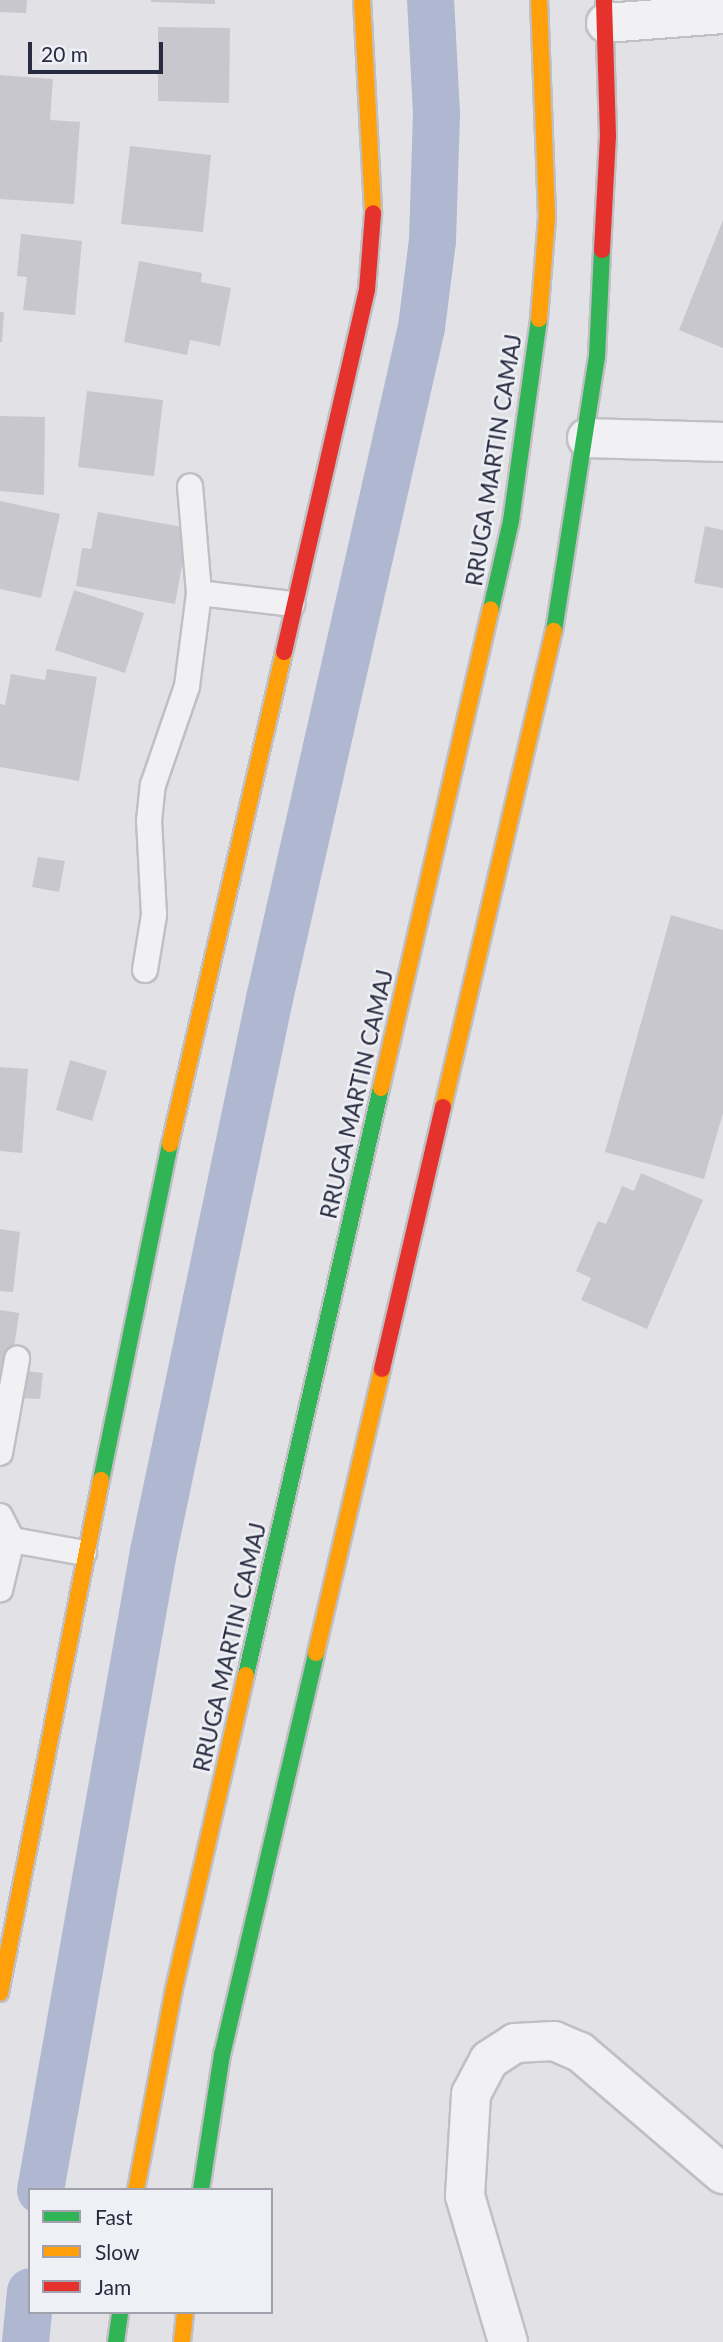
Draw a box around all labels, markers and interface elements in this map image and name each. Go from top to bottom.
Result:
scale bar [32,28,166,72]
text: 20 m [41,41,88,66]
street label: RRUGA MARTIN CAMAJ [459,332,527,588]
street label: RRUGA MARTIN CAMAJ [314,966,398,1222]
street label: RRUGA MARTIN CAMAJ [187,1519,271,1775]
legend [28,2188,273,2314]
text: Fast [95,2204,132,2229]
text: Slow [95,2239,139,2264]
text: Jam [95,2274,131,2299]

